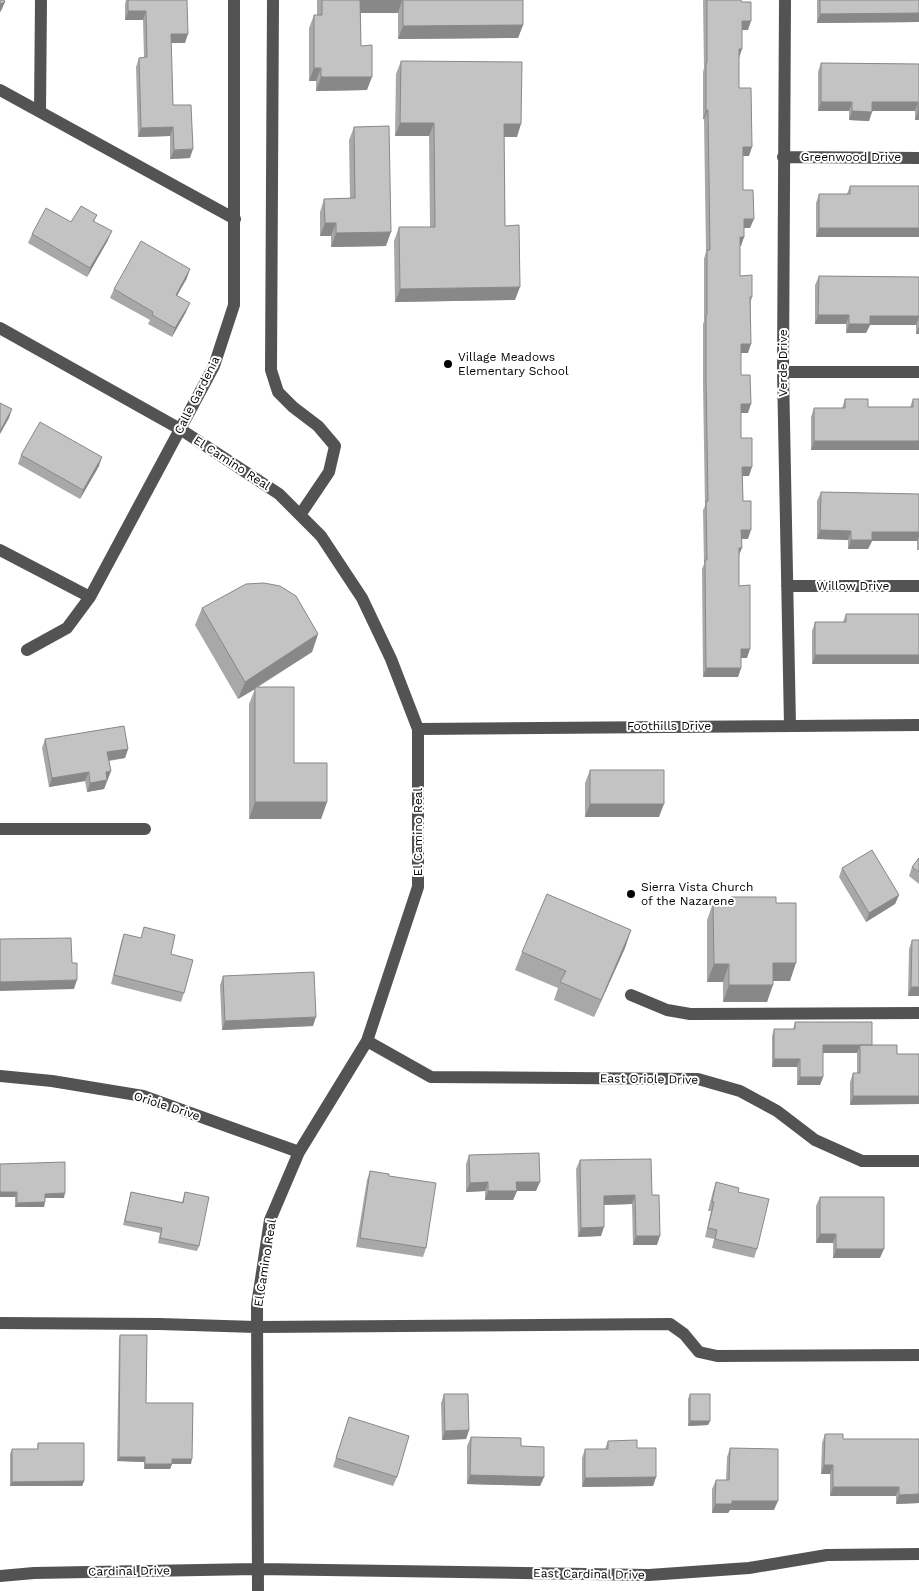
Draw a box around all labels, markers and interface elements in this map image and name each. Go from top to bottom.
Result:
street label: Greenwood Drive [801,150,901,164]
street label: Verde Drive [776,329,790,397]
place label: Village Meadows Elementary School [458,350,569,378]
street label: Calle Gardenia [171,354,223,436]
marker: Village Meadows Elementary School [442,358,454,370]
street label: El Camino Real [191,433,273,493]
street label: Willow Drive [817,579,889,593]
street label: Foothills Drive [627,719,711,733]
street label: El Camino Real [411,787,425,876]
place label: Sierra Vista Church of the Nazarene [641,880,753,908]
marker: Sierra Vista Church of the Nazarene [625,888,637,900]
street label: East Oriole Drive [600,1071,698,1087]
street label: Oriole Drive [132,1089,202,1123]
street label: El Camino Real [251,1218,279,1308]
street label: Cardinal Drive [88,1563,170,1579]
street label: East Cardinal Drive [533,1566,645,1582]

